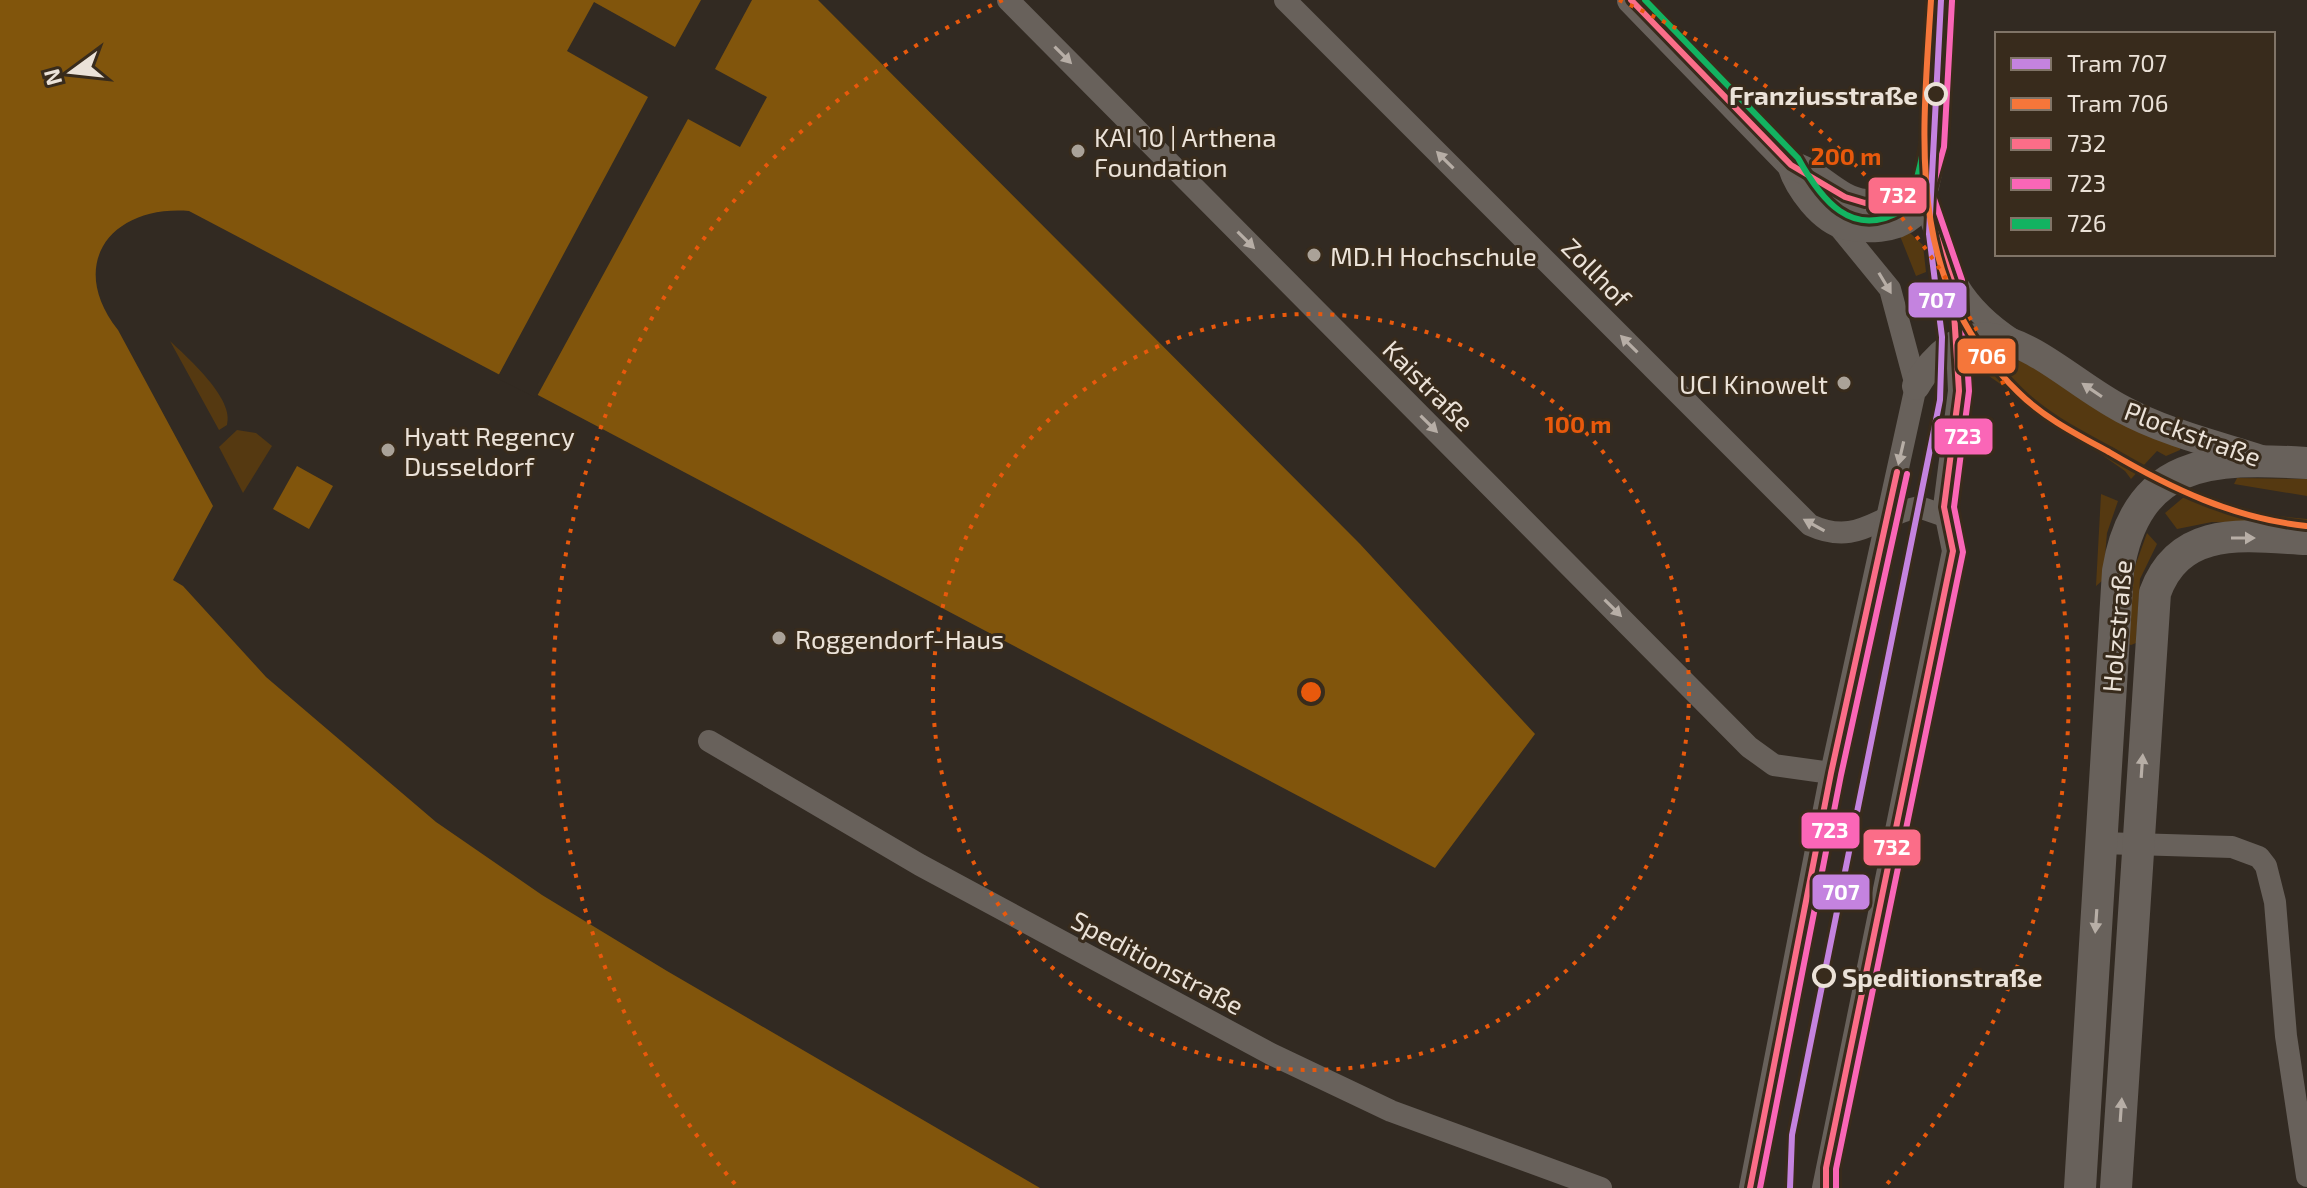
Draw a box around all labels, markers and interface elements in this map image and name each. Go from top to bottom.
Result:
north arrow [32,32,112,112]
legend [1995,32,2275,256]
one-way arrow [1053,45,1072,64]
text: Tram 707 [2067,48,2167,77]
text: N [37,66,66,88]
place label: Franziusstraße [1729,79,1918,110]
marker: Franziusstraße [1925,83,1947,105]
text: Tram 706 [2067,88,2168,117]
place label: KAI 10 | Arthena Foundation [1094,121,1277,182]
text: 732 [2067,128,2106,157]
text: 200 m [1811,141,1881,170]
marker: KAI 10 | Arthena Foundation [1069,142,1087,160]
one-way arrow [1436,151,1455,170]
text: 723 [2067,168,2106,197]
line badge: 732 [1867,176,1928,215]
text: 732 [1880,181,1916,207]
text: 726 [2067,208,2107,237]
one-way arrow [1236,230,1255,249]
street label: Zollhof [1556,231,1639,314]
place label: MD.H Hochschule [1330,240,1537,271]
marker: MD.H Hochschule [1305,246,1323,264]
one-way arrow [1878,272,1892,294]
line badge: 707 [1907,281,1968,319]
text: 707 [1918,286,1956,312]
street label: Kaistraße [1377,333,1481,437]
one-way arrow [1620,335,1639,354]
line badge: 706 [1956,337,2017,375]
text: 706 [1968,342,2006,368]
place label: UCI Kinowelt [1679,368,1828,399]
marker: UCI Kinowelt [1835,374,1853,392]
one-way arrow [2081,383,2102,398]
street label: Plockstraße [2120,394,2266,472]
text: 100 m [1545,409,1611,438]
one-way arrow [1419,415,1438,433]
line badge: 723 [1933,417,1994,456]
place label: Hyatt Regency Dusseldorf [404,420,575,481]
text: 723 [1945,422,1981,448]
marker: Hyatt Regency Dusseldorf [379,441,397,459]
one-way arrow [1894,441,1907,466]
one-way arrow [1803,519,1825,533]
one-way arrow [2231,532,2256,544]
street label: Holzstraße [2095,559,2137,693]
one-way arrow [1603,598,1622,617]
place label: Roggendorf-Haus [795,623,1004,654]
marker: Roggendorf-Haus [770,629,788,647]
centre of rings [1297,678,1325,706]
one-way arrow [2136,753,2149,778]
line badge: 723 [1800,811,1861,850]
text: 723 [1812,816,1848,842]
line badge: 732 [1862,828,1922,867]
text: 732 [1874,833,1910,859]
line badge: 707 [1811,873,1871,911]
text: 707 [1822,878,1860,904]
street label: Speditionstraße [1067,904,1249,1020]
one-way arrow [2089,909,2102,934]
place label: Speditionstraße [1842,961,2042,992]
marker: Speditionstraße [1813,965,1835,987]
one-way arrow [2114,1097,2127,1122]

